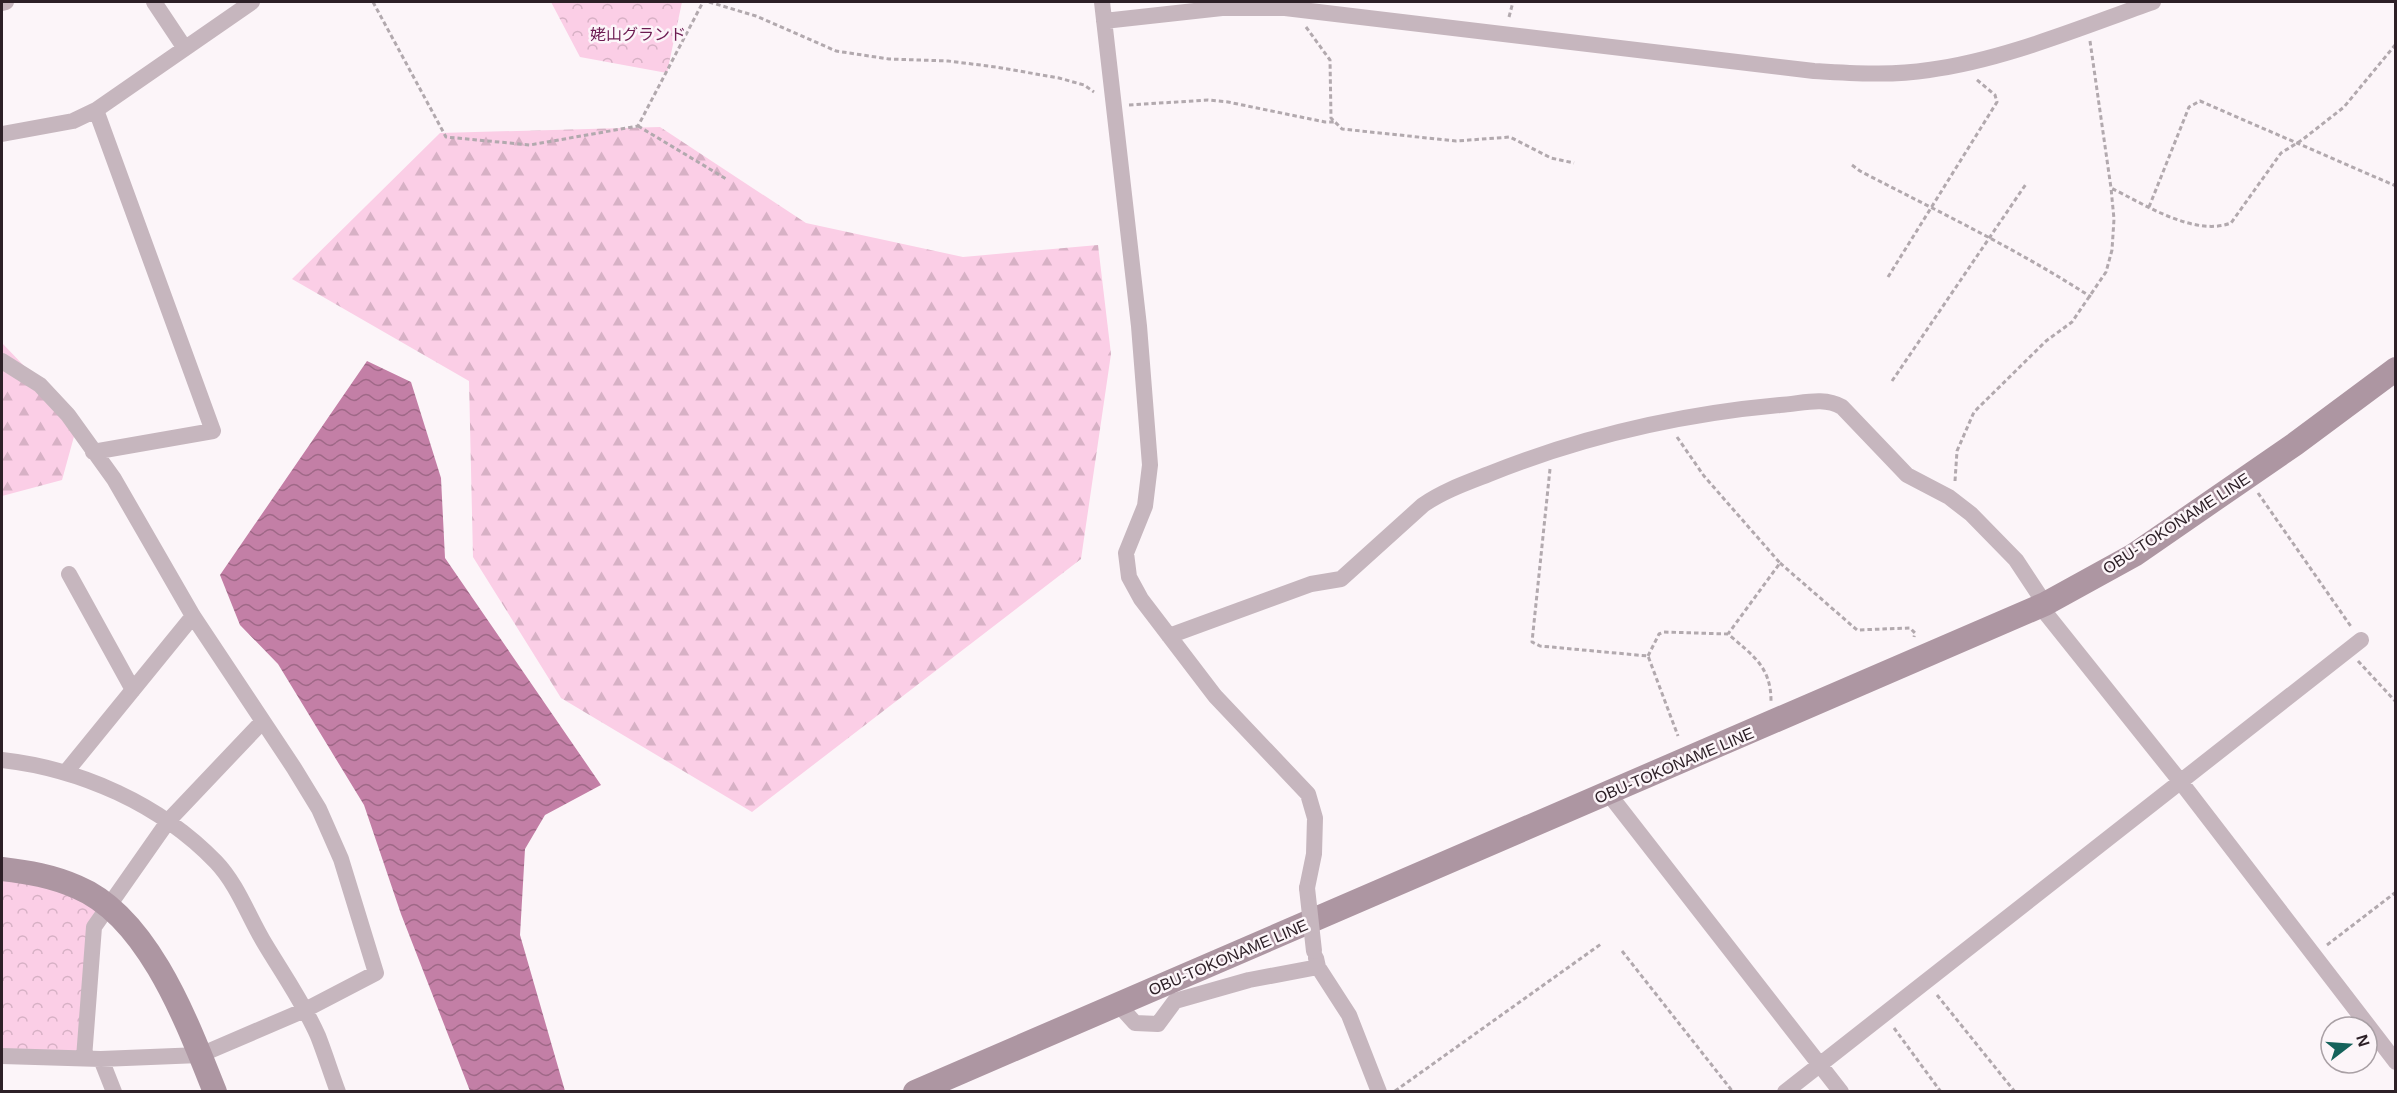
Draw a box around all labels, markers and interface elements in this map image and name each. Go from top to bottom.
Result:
park label: 姥山グランド [590,26,686,43]
street label: OBU-TOKONAME LINE [2100,470,2253,577]
street label: OBU-TOKONAME LINE [1592,724,1756,807]
street label: OBU-TOKONAME LINE [1146,916,1310,999]
north arrow [2319,1015,2379,1075]
text: N [2353,1033,2373,1049]

